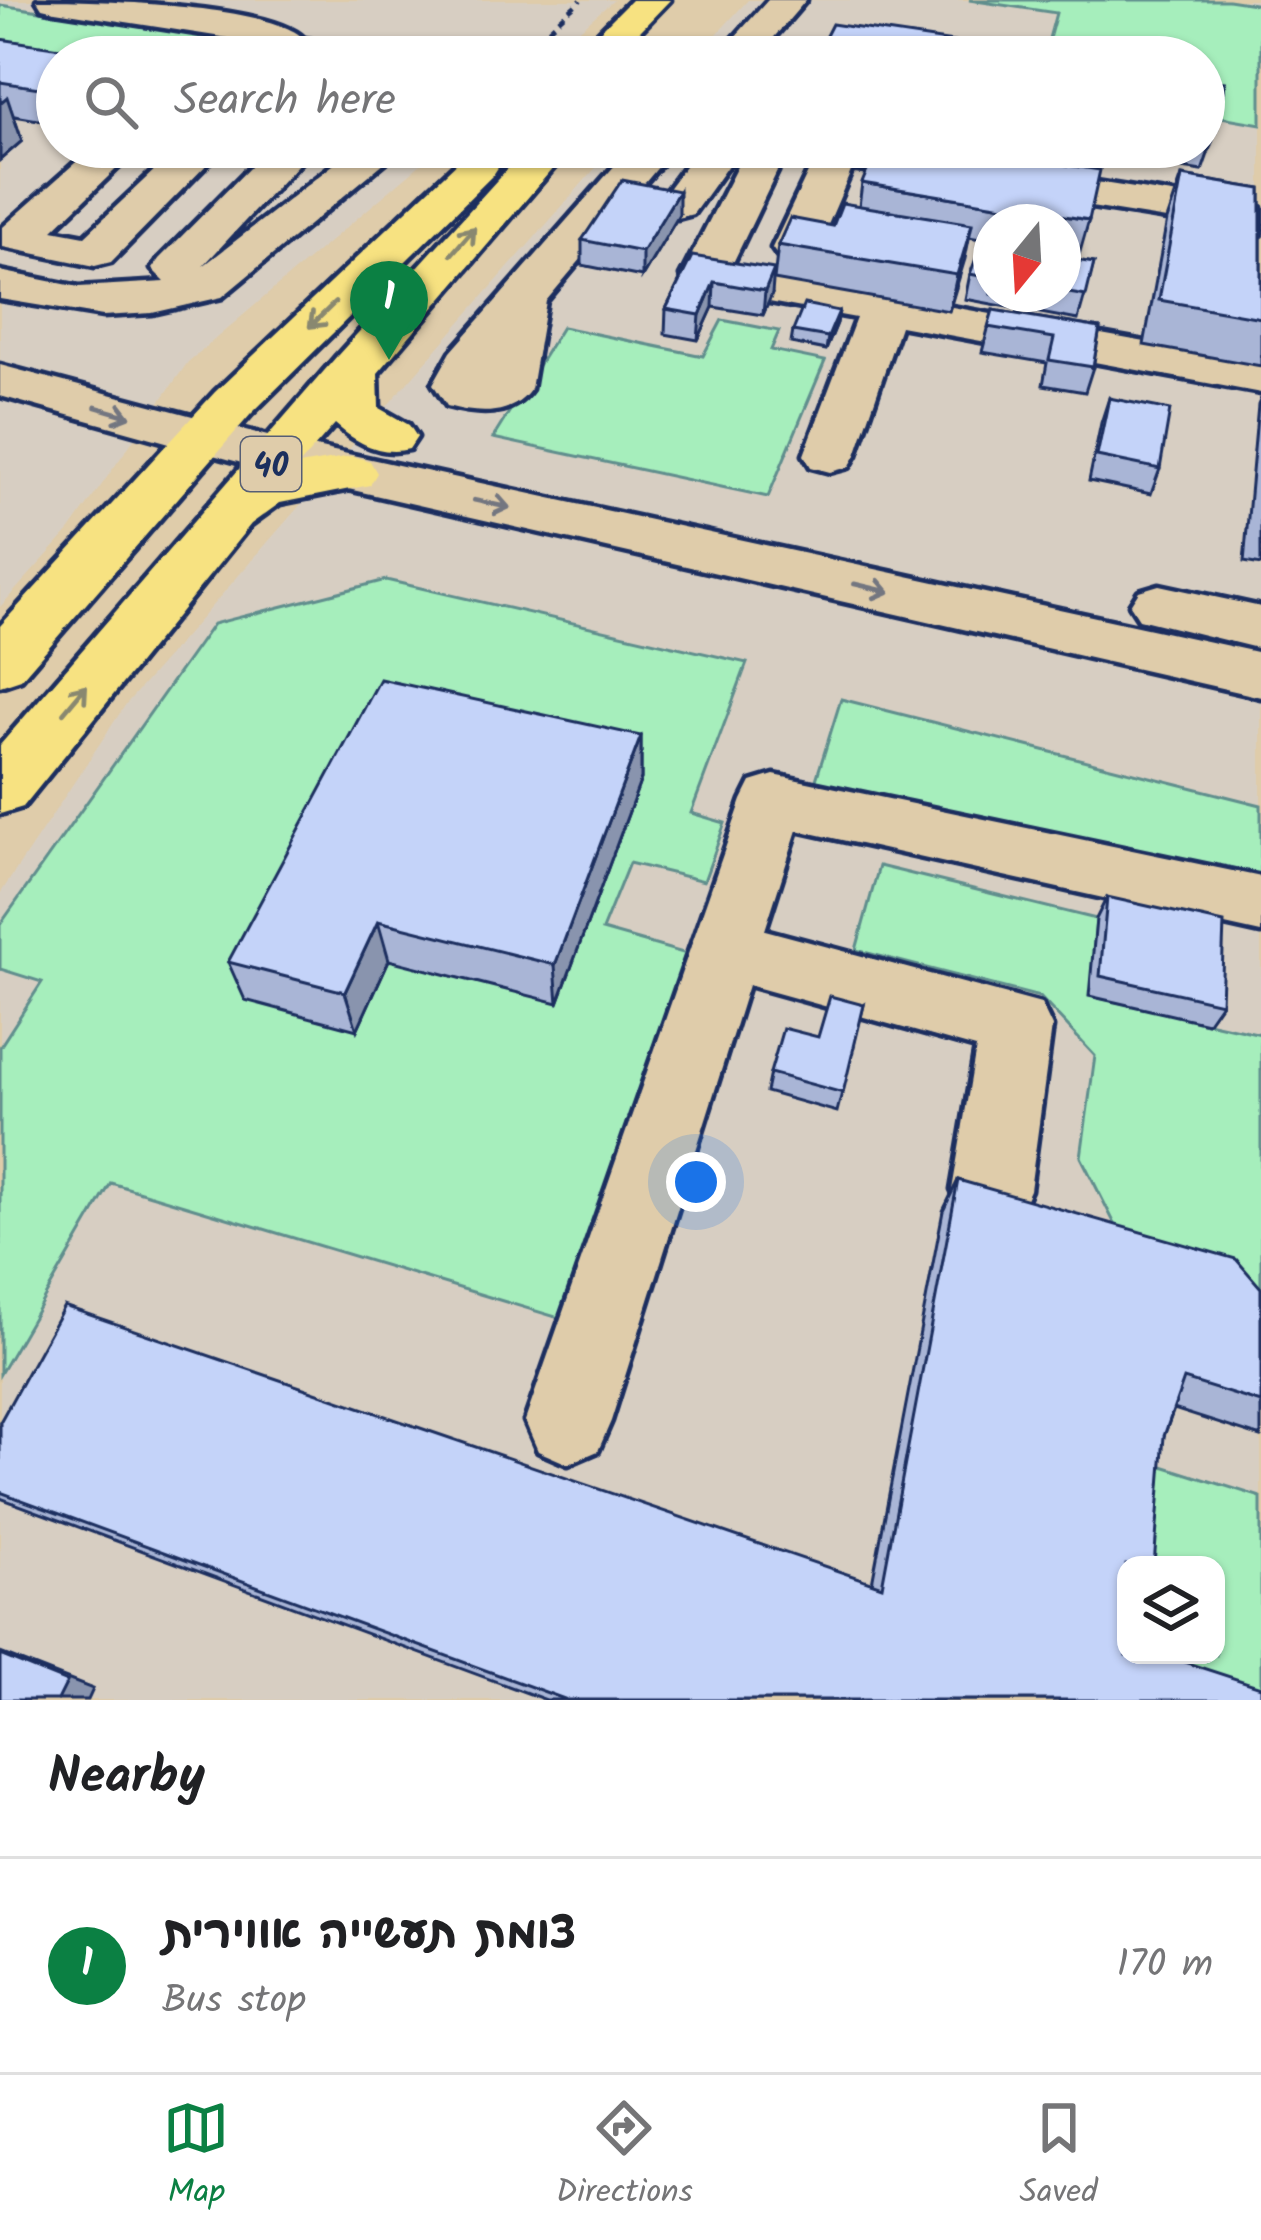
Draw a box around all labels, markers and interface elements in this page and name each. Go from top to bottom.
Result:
search box [36,36,1225,168]
text: Search here [174,66,396,138]
icon: search [78,69,144,135]
north arrow [973,204,1081,312]
one-way arrow [449,227,476,257]
pin: 1 [350,261,428,360]
one-way arrow [308,300,338,328]
one-way arrow [93,402,131,424]
road number: 40 [241,437,301,491]
one-way arrow [472,493,510,516]
one-way arrow [853,578,891,600]
one-way arrow [60,684,88,715]
your location [666,1152,726,1212]
map controls [1117,1556,1225,1664]
button: layers [1117,1556,1225,1664]
text: Nearby [48,1738,205,1819]
text: צומת תעשייה אווירית [162,1899,576,1971]
text: 1 [81,1935,93,1997]
text: 170 m [1117,1935,1213,1997]
text: Bus stop [162,1971,306,2033]
tab: Map [163,2095,229,2220]
tab: Directions [556,2095,693,2220]
tab: Saved [1019,2095,1098,2220]

